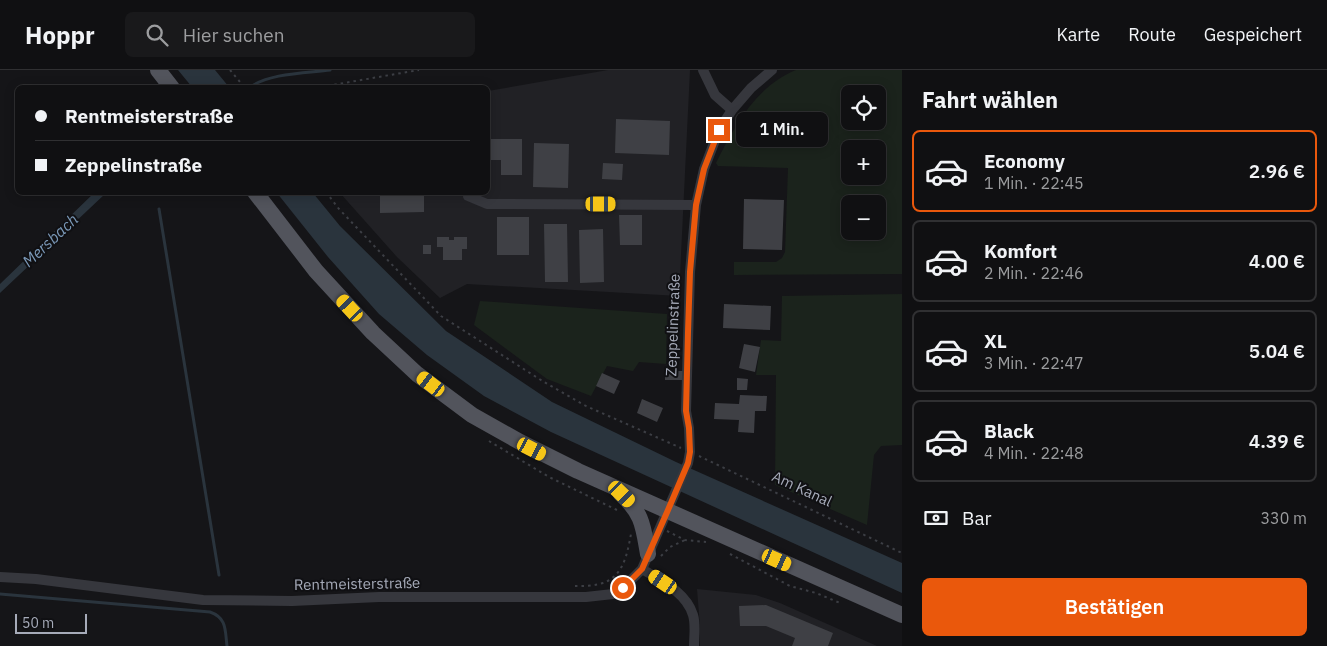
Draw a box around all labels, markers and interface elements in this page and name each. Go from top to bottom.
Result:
search box [125,12,475,57]
text: Hoppr [25,19,95,51]
icon: search [143,21,171,49]
text: Hier suchen [183,23,285,47]
text: Karte [1057,23,1100,46]
text: Route [1128,23,1176,46]
text: Gespeichert [1204,23,1302,46]
map controls [841,85,886,240]
button: locate [841,85,886,130]
text: Fahrt wählen [922,85,1058,114]
text: Rentmeisterstraße [65,104,234,128]
callout: 1 Min. [736,112,829,148]
route end [708,119,730,141]
text: 1 Min. [759,119,805,139]
button: + [841,140,886,185]
icon: car [924,149,969,194]
text: Economy [984,149,1065,173]
text: Zeppelinstraße [65,153,202,177]
text: 2.96 € [1249,159,1305,183]
text: 1 Min. · 22:45 [984,173,1084,193]
button: − [841,195,886,240]
car [586,197,616,212]
water label: Mersbach [18,209,82,271]
icon: car [924,239,969,284]
text: Komfort [984,239,1057,263]
text: 4.00 € [1249,249,1305,273]
text: 2 Min. · 22:46 [984,263,1084,283]
street label: Zeppelinstraße [661,273,684,377]
car [334,292,365,324]
icon: car [924,329,969,374]
text: XL [984,329,1007,353]
text: 5.04 € [1249,339,1305,363]
text: 3 Min. · 22:47 [984,353,1084,373]
car [414,369,447,399]
icon: car [924,419,969,464]
text: Black [984,419,1034,443]
text: 4.39 € [1249,429,1305,453]
car [515,436,548,462]
text: 4 Min. · 22:48 [984,443,1084,463]
street label: Am Kanal [769,466,835,511]
car [605,478,638,510]
icon: cash [922,504,950,532]
text: Bar [962,506,992,530]
text: 330 m [1260,508,1307,528]
car [760,547,793,573]
car [646,567,679,597]
street label: Rentmeisterstraße [294,573,420,594]
route start [612,577,634,599]
button: Bestätigen [922,578,1307,636]
scale bar [15,611,88,634]
text: 50 m [22,614,54,632]

